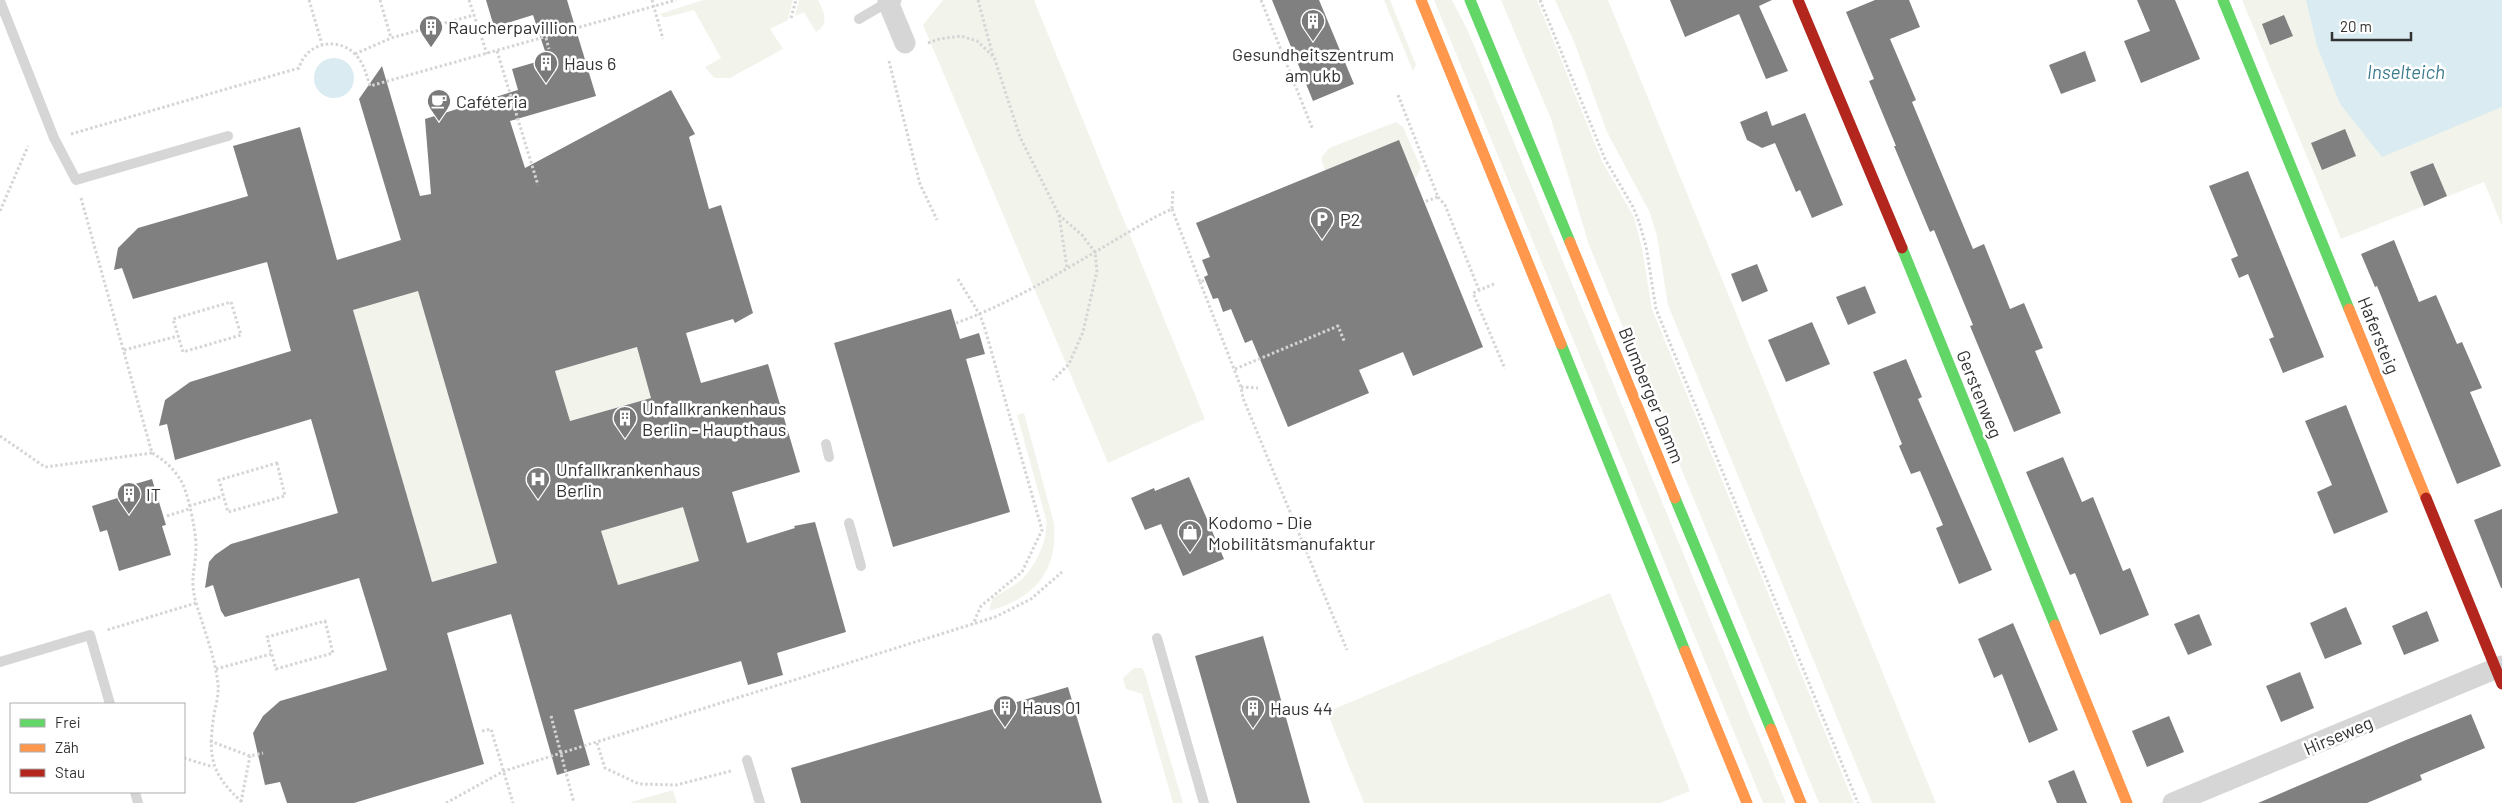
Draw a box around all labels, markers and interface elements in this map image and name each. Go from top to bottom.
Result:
building icon: Gesundheitszentrum am ukb [1300,8,1326,42]
scale bar [2332,10,2411,42]
building icon: Raucherpavillion [418,14,444,48]
place label: Raucherpavillion [448,16,578,38]
text: 20 m [2340,17,2372,35]
place label: Gesundheitszentrum am ukb [1232,43,1394,86]
building icon: Haus 6 [533,50,559,84]
place label: Haus 6 [564,52,616,74]
water label: Inselteich [2367,60,2445,83]
cafe icon: Caféteria [426,88,452,122]
place label: Caféteria [456,90,527,112]
parking icon: P2 [1309,206,1335,240]
place label: P2 [1340,208,1360,230]
street label: Hafersteig [2354,293,2404,377]
street label: Blumberger Damm [1615,324,1689,466]
street label: Gerstenweg [1952,347,2008,441]
place label: Unfallkrankenhaus Berlin - Haupthaus [642,397,787,440]
building icon: Unfallkrankenhaus Berlin - Haupthaus [612,405,638,439]
place label: Unfallkrankenhaus Berlin [556,458,701,501]
hospital icon: Unfallkrankenhaus Berlin [525,466,551,500]
building icon: IT [116,481,142,515]
place label: IT [146,483,161,505]
place label: Kodomo - Die Mobilitätsmanufaktur [1208,511,1376,554]
shop icon: Kodomo - Die Mobilitätsmanufaktur [1177,519,1203,553]
building icon: Haus 01 [992,694,1018,728]
building icon: Haus 44 [1240,695,1266,729]
place label: Haus 01 [1022,696,1081,718]
place label: Haus 44 [1270,697,1333,719]
legend [10,703,185,793]
street label: Hirseweg [2300,711,2376,759]
text: Frei [55,713,81,731]
text: Zäh [55,738,79,756]
text: Stau [55,763,85,781]

